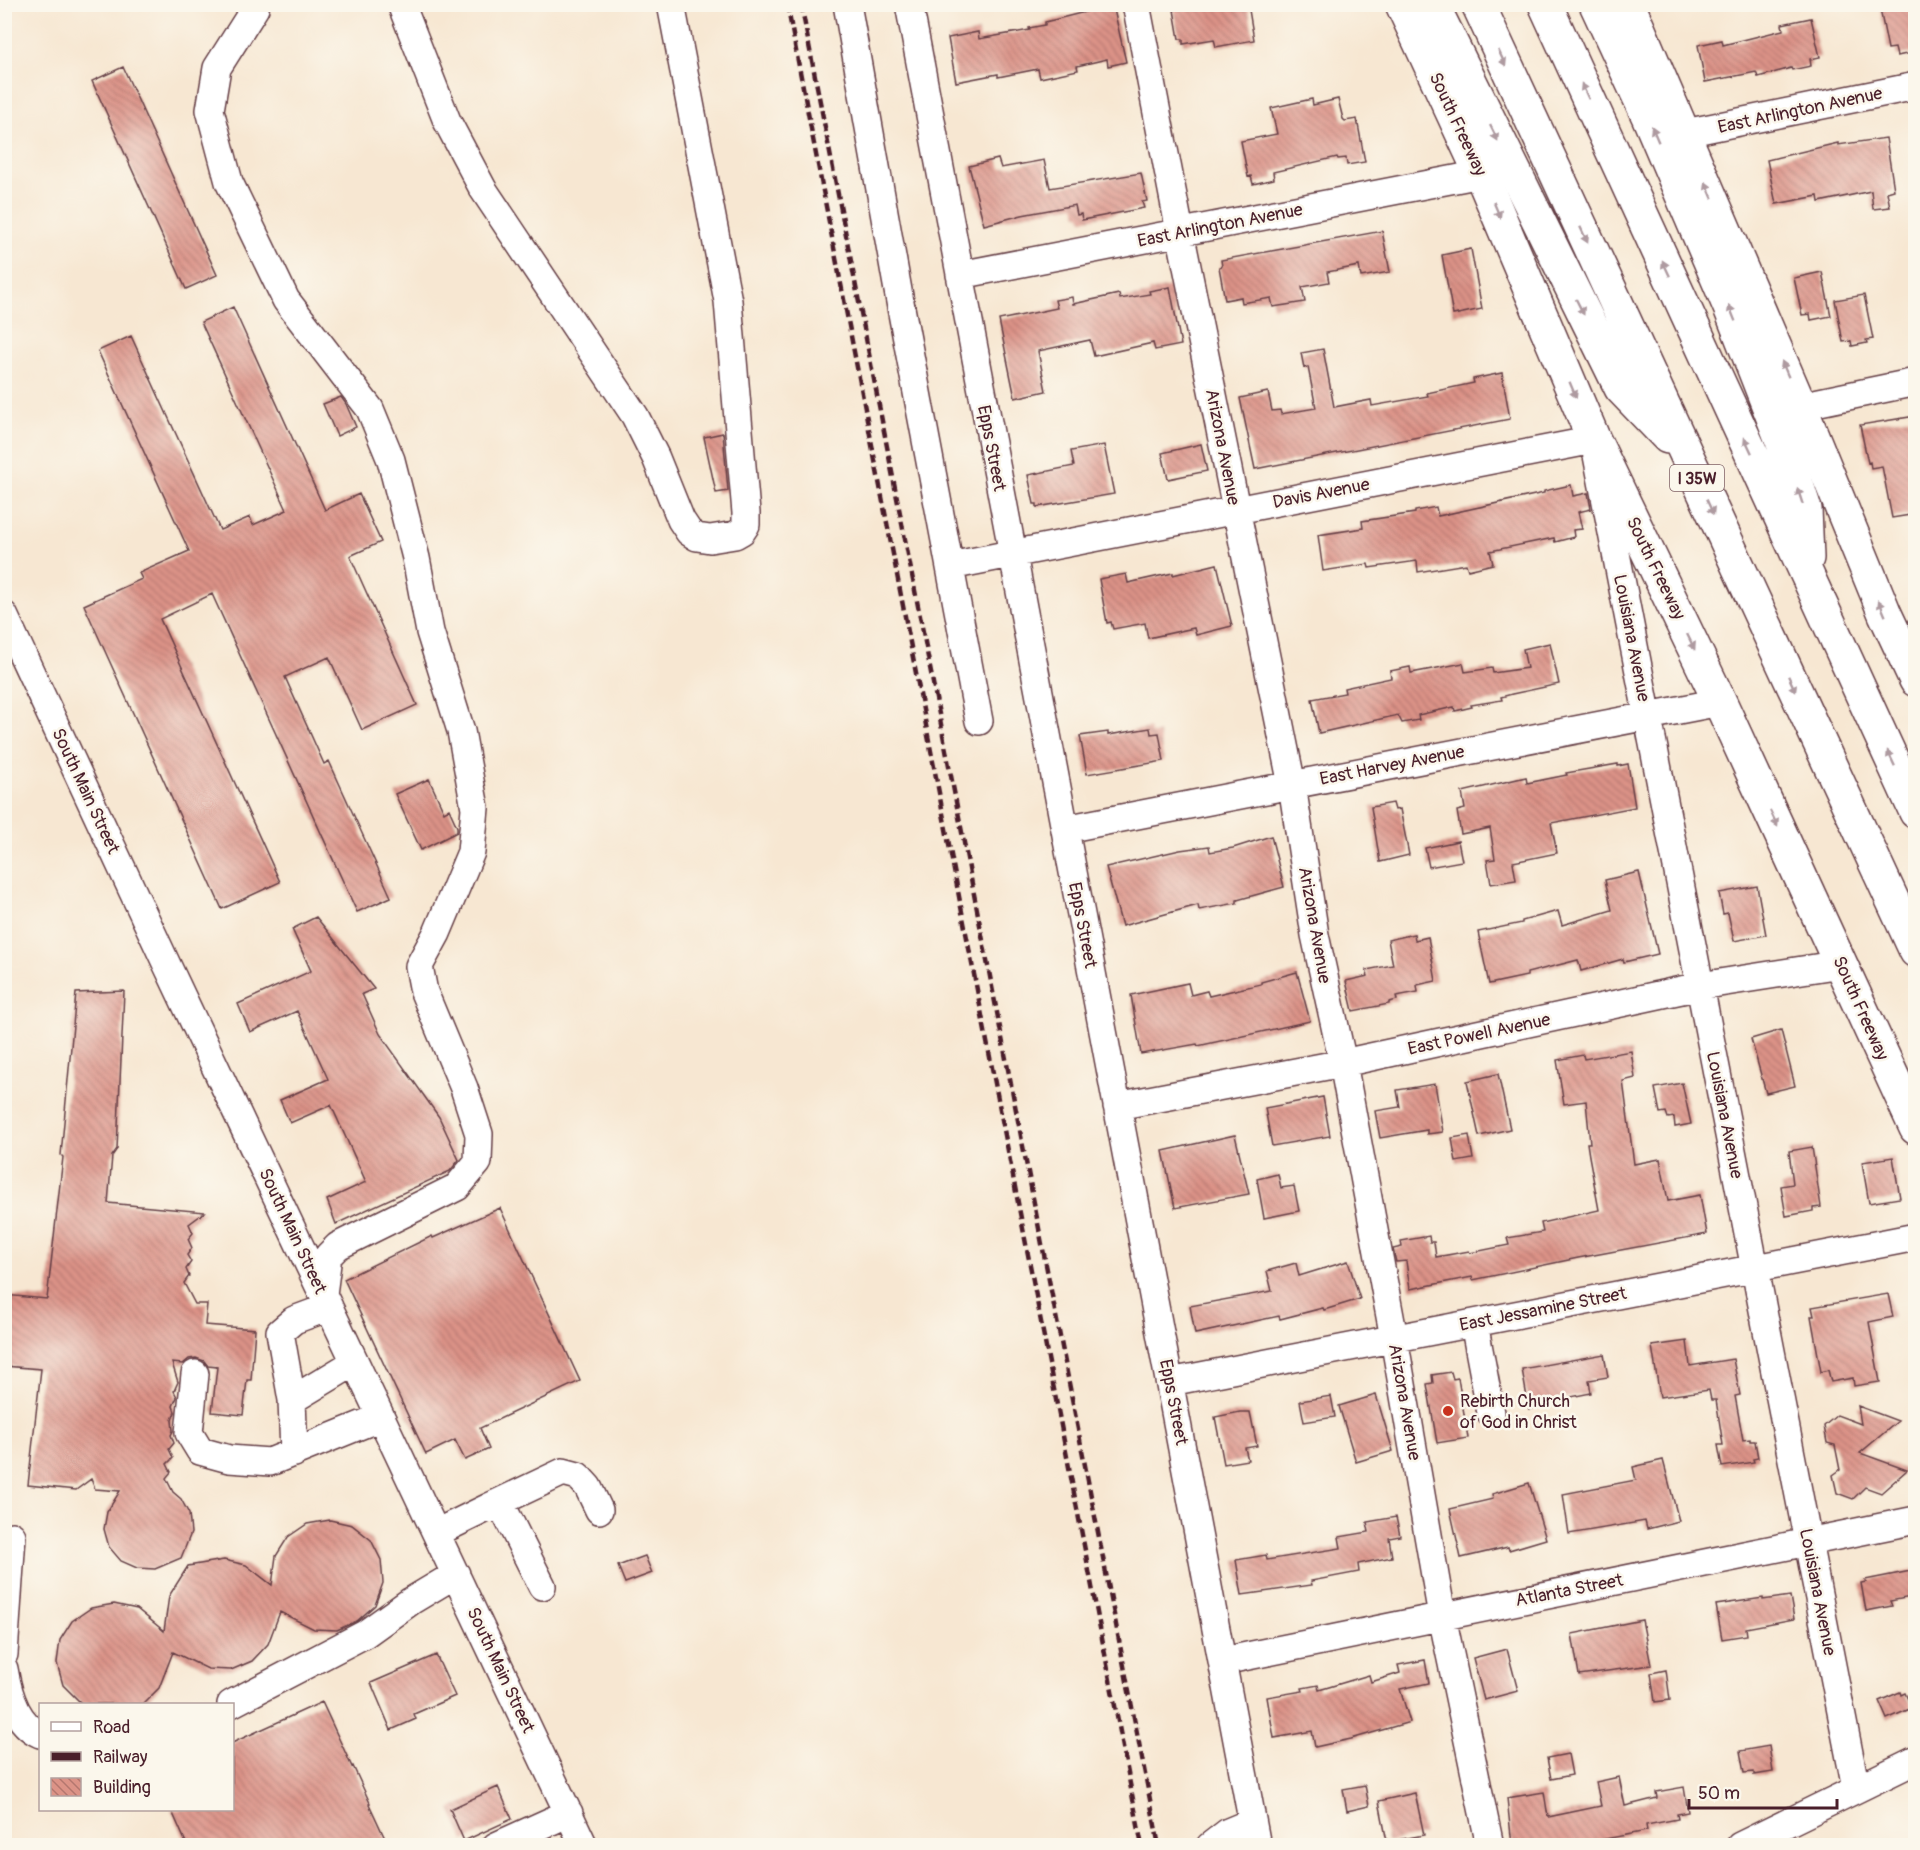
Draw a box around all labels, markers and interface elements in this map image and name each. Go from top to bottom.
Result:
one-way arrow [1498,49,1507,66]
street label: South Freeway [1424,69,1492,180]
one-way arrow [1580,82,1589,99]
street label: East Arlington Avenue [1716,82,1885,139]
one-way arrow [1489,124,1498,141]
one-way arrow [1651,125,1660,142]
one-way arrow [1704,180,1714,198]
street label: East Arlington Avenue [1136,198,1305,253]
one-way arrow [1493,201,1502,219]
one-way arrow [1580,226,1589,243]
one-way arrow [1662,259,1671,276]
one-way arrow [1576,299,1585,316]
one-way arrow [1727,304,1737,322]
one-way arrow [1780,360,1790,378]
one-way arrow [1568,381,1578,399]
street label: Arizona Avenue [1200,387,1245,507]
street label: Epps Street [972,403,1011,494]
one-way arrow [1744,436,1753,453]
road number: I 35W [1670,465,1724,491]
street label: Davis Avenue [1271,473,1372,514]
one-way arrow [1795,487,1804,505]
one-way arrow [1706,498,1715,516]
street label: South Freeway [1621,513,1691,624]
street label: Louisiana Avenue [1608,573,1655,704]
one-way arrow [1877,599,1887,617]
one-way arrow [1687,634,1696,651]
one-way arrow [1787,675,1796,692]
street label: South Main Street [46,725,125,858]
street label: East Harvey Avenue [1318,740,1467,791]
one-way arrow [1887,750,1896,767]
one-way arrow [1769,810,1779,828]
street label: Arizona Avenue [1293,865,1336,985]
street label: Epps Street [1063,880,1102,971]
street label: South Freeway [1827,953,1894,1064]
street label: East Powell Avenue [1406,1008,1553,1061]
street label: Louisiana Avenue [1701,1050,1748,1181]
street label: South Main Street [253,1165,332,1298]
street label: East Jessamine Street [1458,1282,1629,1337]
street label: Arizona Avenue [1383,1342,1426,1462]
street label: Epps Street [1154,1357,1193,1448]
place label: Rebirth Church of God in Christ [1460,1390,1578,1434]
marker: Rebirth Church of God in Christ [1441,1404,1455,1418]
street label: Louisiana Avenue [1794,1527,1841,1658]
street label: Atlanta Street [1513,1569,1626,1612]
street label: South Main Street [461,1604,540,1737]
legend [39,1703,234,1811]
text: Road [93,1716,130,1739]
text: Railway [93,1746,148,1769]
scale bar [1689,1772,1838,1810]
text: Building [93,1776,151,1799]
text: 50 m [1698,1782,1740,1805]

